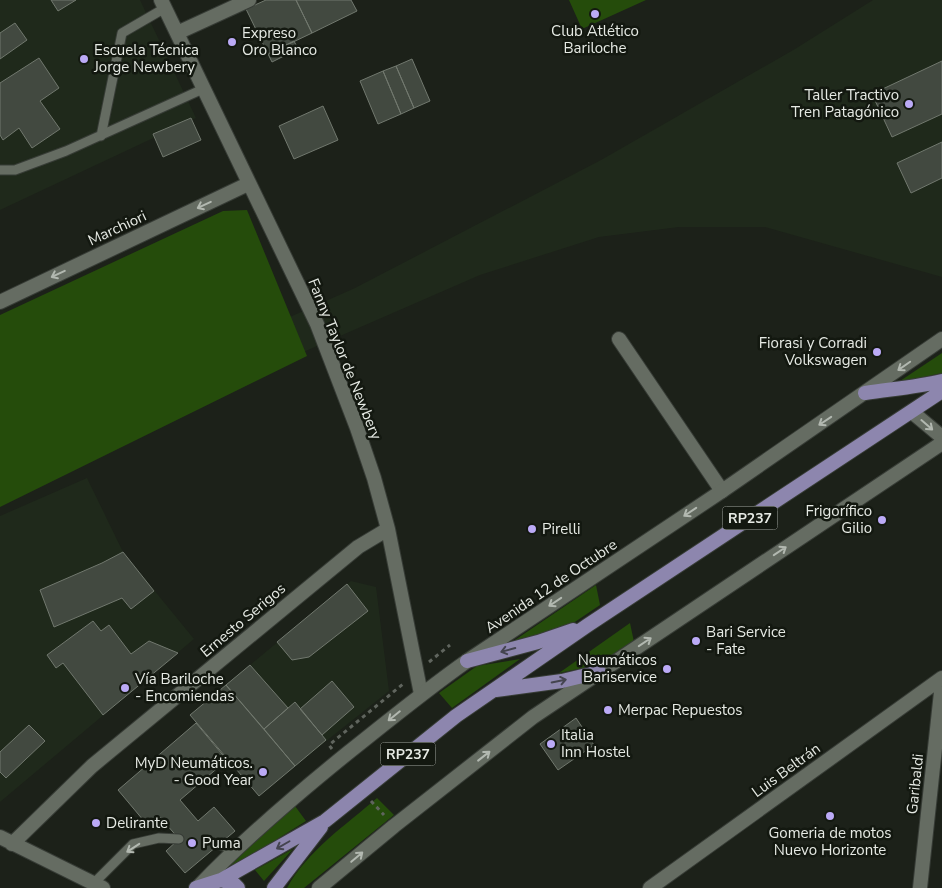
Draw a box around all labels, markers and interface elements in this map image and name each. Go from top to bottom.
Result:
marker: Club Atlético Bariloche [589,8,601,20]
place label: Club Atlético Bariloche [551,21,639,58]
place label: Expreso Oro Blanco [242,23,317,60]
marker: Expreso Oro Blanco [226,36,238,48]
place label: Escuela Técnica Jorge Newbery [93,40,199,77]
marker: Escuela Técnica Jorge Newbery [78,53,90,65]
place label: Taller Tractivo Tren Patagónico [791,85,899,122]
marker: Taller Tractivo Tren Patagónico [903,98,915,110]
one-way arrow [197,200,212,210]
street label: Marchiori [85,206,149,250]
one-way arrow [51,270,66,280]
street label: Fanny Taylor de Newbery [303,275,387,443]
place label: Fiorasi y Corradi Volkswagen [759,333,867,370]
marker: Fiorasi y Corradi Volkswagen [871,346,883,358]
one-way arrow [897,361,911,371]
one-way arrow [818,416,832,426]
one-way arrow [920,419,933,430]
place label: Frigorífico Gilio [806,501,872,538]
road number: RP237 [722,506,778,530]
one-way arrow [684,507,698,517]
marker: Frigorífico Gilio [876,514,888,526]
place label: Pirelli [542,519,581,539]
marker: Pirelli [526,523,538,535]
street label: Avenida 12 de Octubre [481,534,621,638]
one-way arrow [772,546,786,556]
street label: Ernesto Serigos [196,578,290,662]
one-way arrow [549,597,563,607]
place label: Bari Service - Fate [706,622,786,659]
marker: Bari Service - Fate [690,635,702,647]
one-way arrow [637,636,651,646]
one-way arrow [501,645,517,655]
place label: Neumáticos Bariservice [578,650,657,687]
marker: Neumáticos Bariservice [661,663,673,675]
place label: Vía Bariloche - Encomiendas [134,669,234,706]
one-way arrow [550,676,566,686]
marker: Vía Bariloche - Encomiendas [119,682,131,694]
place label: Merpac Repuestos [618,700,743,720]
marker: Merpac Repuestos [602,704,614,716]
one-way arrow [388,710,401,721]
place label: Italia Inn Hostel [561,725,631,762]
marker: Italia Inn Hostel [545,738,557,750]
street label: Luis Beltrán [748,738,824,802]
road number: RP237 [380,742,436,766]
one-way arrow [477,750,490,761]
place label: MyD Neumáticos. - Good Year [135,753,254,790]
street label: Garibaldi [902,753,928,815]
marker: MyD Neumáticos. - Good Year [257,766,269,778]
marker: Gomeria de motos Nuevo Horizonte [824,810,836,822]
place label: Delirante [106,813,168,833]
marker: Delirante [90,817,102,829]
place label: Gomeria de motos Nuevo Horizonte [768,823,892,860]
place label: Puma [202,833,241,853]
marker: Puma [186,837,198,849]
one-way arrow [276,840,291,850]
one-way arrow [126,842,140,853]
one-way arrow [350,851,363,863]

